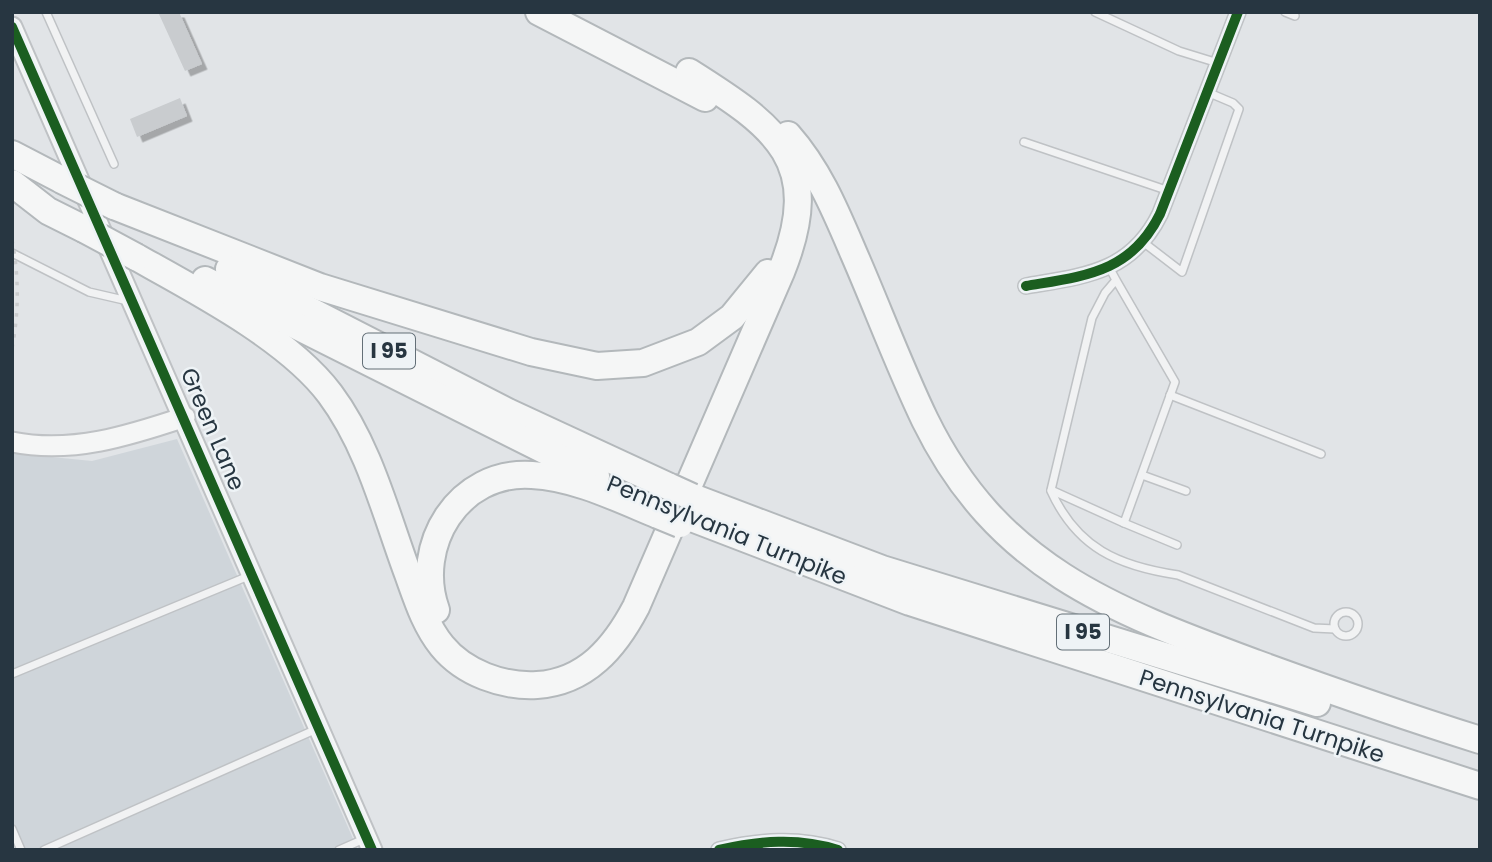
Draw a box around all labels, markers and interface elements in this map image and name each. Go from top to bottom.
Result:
road number: I 95 [363,334,415,368]
street label: Green Lane [173,363,253,495]
street label: Pennsylvania Turnpike [602,467,852,593]
road number: I 95 [1057,614,1109,650]
street label: Pennsylvania Turnpike [1135,661,1389,771]

